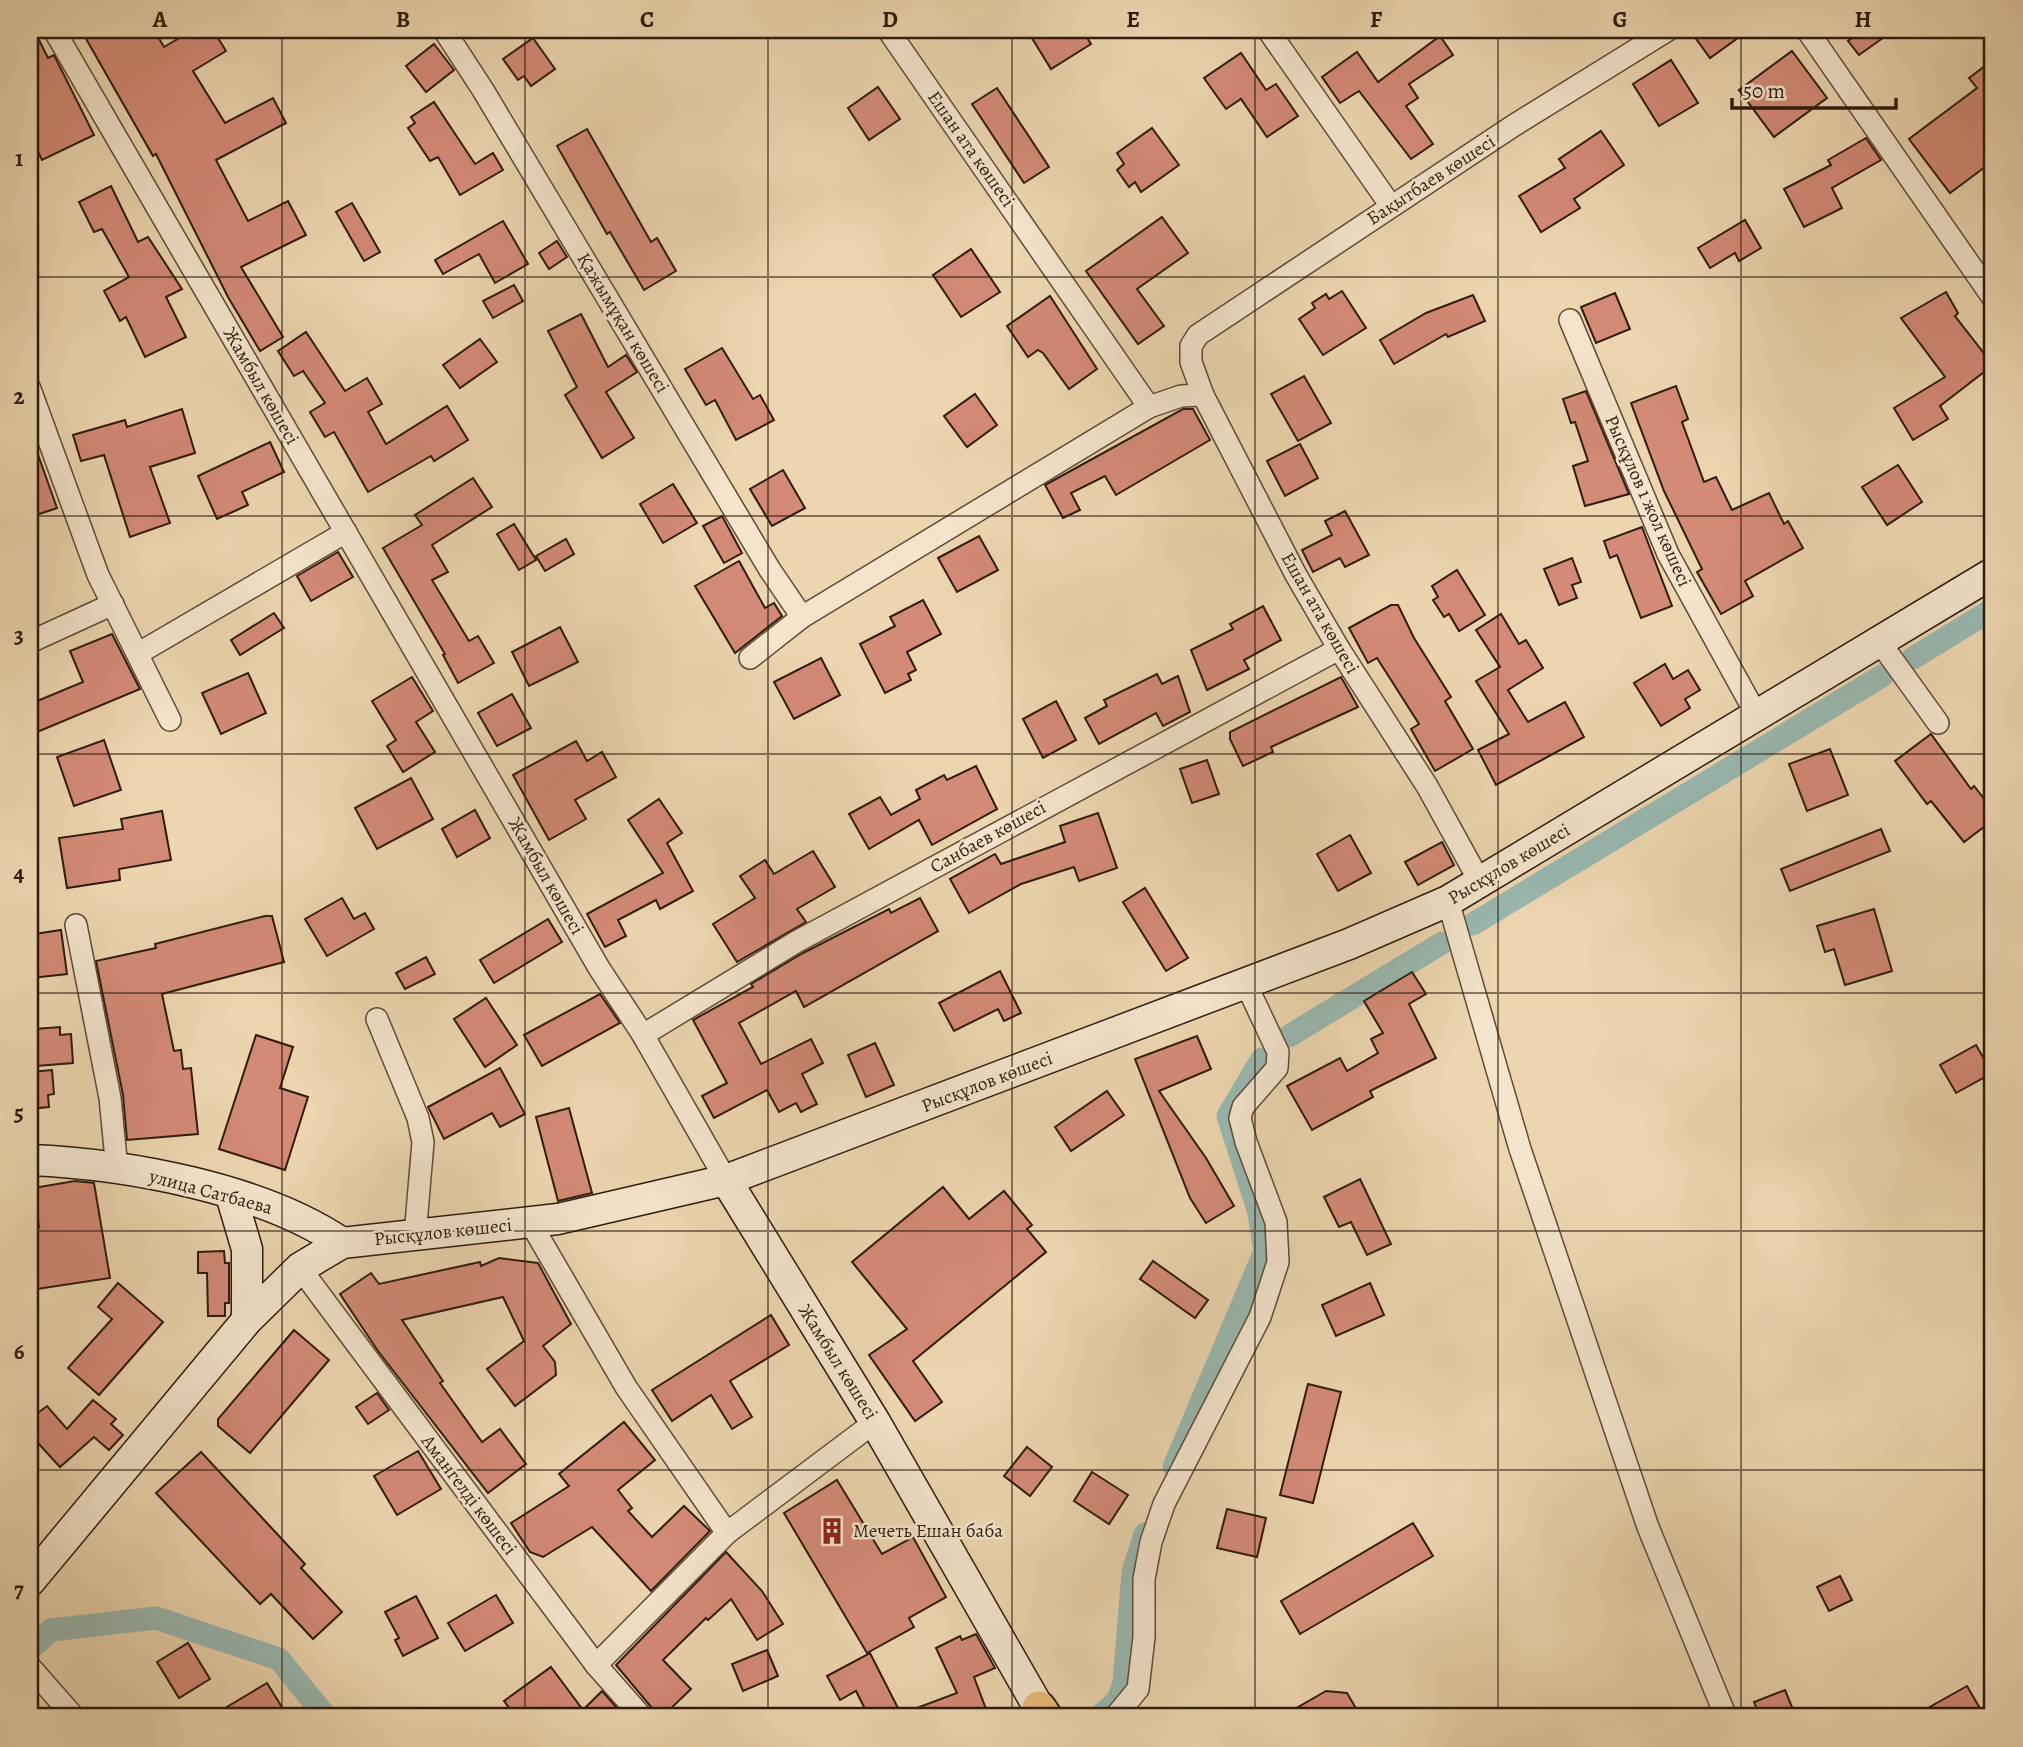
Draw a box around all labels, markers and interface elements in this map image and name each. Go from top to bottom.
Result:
text: A [152,4,168,35]
text: B [396,4,410,35]
text: C [640,4,654,35]
text: D [882,4,898,35]
text: E [1126,4,1140,35]
text: F [1370,4,1383,35]
text: G [1612,4,1628,35]
text: H [1854,4,1872,35]
scale bar [1732,66,1897,110]
text: 50 m [1743,77,1785,105]
street label: Ешан ата көшесі [921,86,1021,212]
street label: Бақытбаев көшесі [1362,129,1500,231]
text: 1 [15,143,23,174]
street label: Қажымұқан көшесі [571,248,675,398]
street label: Жамбыл көшесі [217,323,305,449]
text: 2 [13,381,25,412]
street label: Рысқұлов 1 жол көшесі [1598,411,1698,591]
street label: Ешан ата көшесі [1275,547,1365,679]
text: 3 [14,620,24,651]
street label: Санбаев көшесі [925,794,1051,880]
street label: Жамбыл көшесі [502,813,590,939]
street label: Рысқұлов көшесі [1443,817,1575,911]
text: 4 [14,858,25,889]
street label: Рысқұлов көшесі [918,1045,1056,1119]
text: 5 [14,1097,24,1128]
street label: улица Сатбаева [146,1163,276,1221]
street label: Рысқұлов көшесі [373,1212,513,1252]
street label: Жамбыл көшесі [792,1299,884,1425]
text: 6 [14,1336,25,1367]
street label: Амангелді көшесі [414,1429,523,1561]
building icon: Мечеть Ешан баба [817,1516,847,1546]
place label: Мечеть Ешан баба [853,1518,1003,1544]
text: 7 [14,1574,24,1605]

